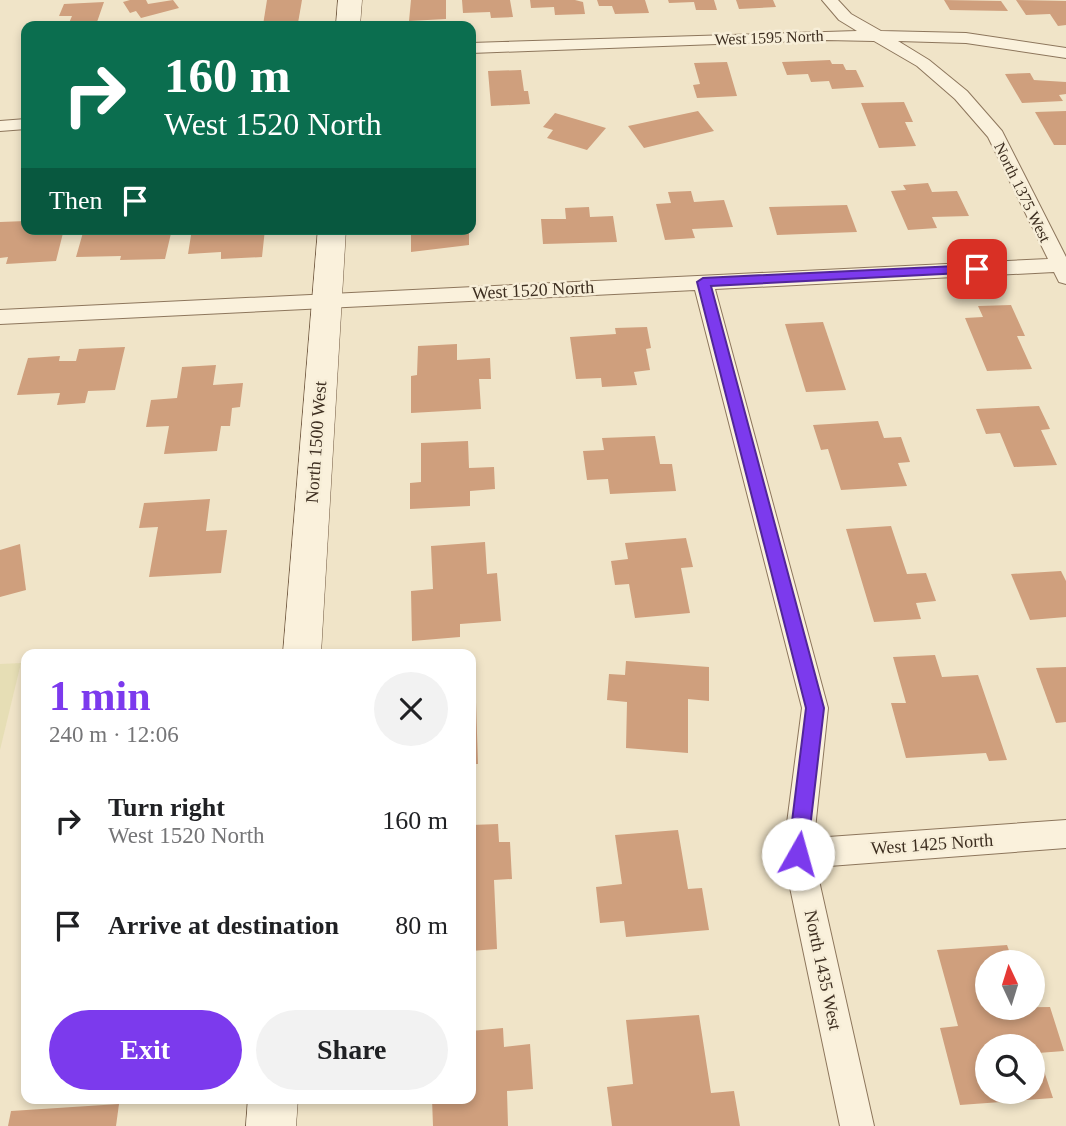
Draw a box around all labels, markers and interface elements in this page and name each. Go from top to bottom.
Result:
street label: West 1595 North [714,27,824,48]
text: 160 m [164,48,291,103]
icon: right [49,49,140,140]
text: West 1520 North [164,106,382,142]
street label: North 1375 West [991,140,1054,245]
icon: arrive [116,182,154,220]
text: Then [49,186,102,215]
pin [947,239,1007,299]
icon: arrive [958,250,996,288]
street label: West 1520 North [471,277,595,303]
street label: North 1500 West [302,380,330,504]
button: close [374,672,448,746]
text: 1 min [49,673,151,719]
text: 240 m · 12:06 [49,722,179,747]
text: Turn right [108,793,225,822]
icon: right [49,802,87,840]
text: 160 m [382,806,448,835]
position arrow [761,817,835,891]
text: West 1520 North [108,823,265,848]
street label: West 1425 North [870,830,994,858]
icon: arrive [49,907,87,945]
street label: North 1435 West [801,908,845,1032]
text: Arrive at destination [108,911,339,940]
text: 80 m [395,911,448,940]
north arrow [975,950,1045,1020]
map controls [975,950,1045,1104]
button: Exit [49,1010,242,1090]
button: Share [256,1010,448,1090]
button: search [975,1034,1045,1104]

